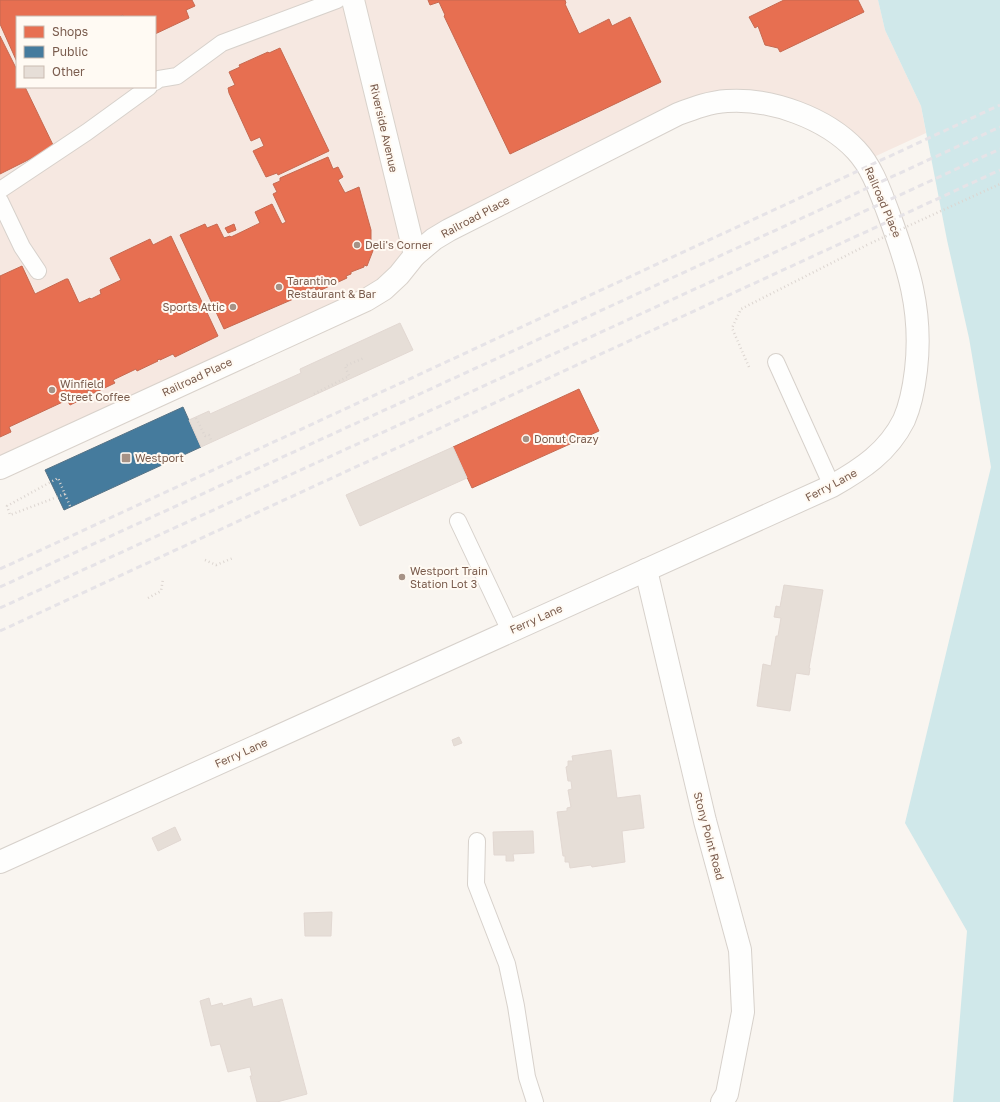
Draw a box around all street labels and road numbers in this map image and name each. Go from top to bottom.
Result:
street label: Riverside Avenue [368,82,401,173]
street label: Railroad Place [863,164,904,239]
street label: Railroad Place [438,193,511,240]
street label: Railroad Place [160,355,234,398]
street label: Ferry Lane [803,466,859,504]
street label: Ferry Lane [507,601,564,636]
street label: Ferry Lane [212,735,269,770]
street label: Stony Point Road [691,790,727,881]

